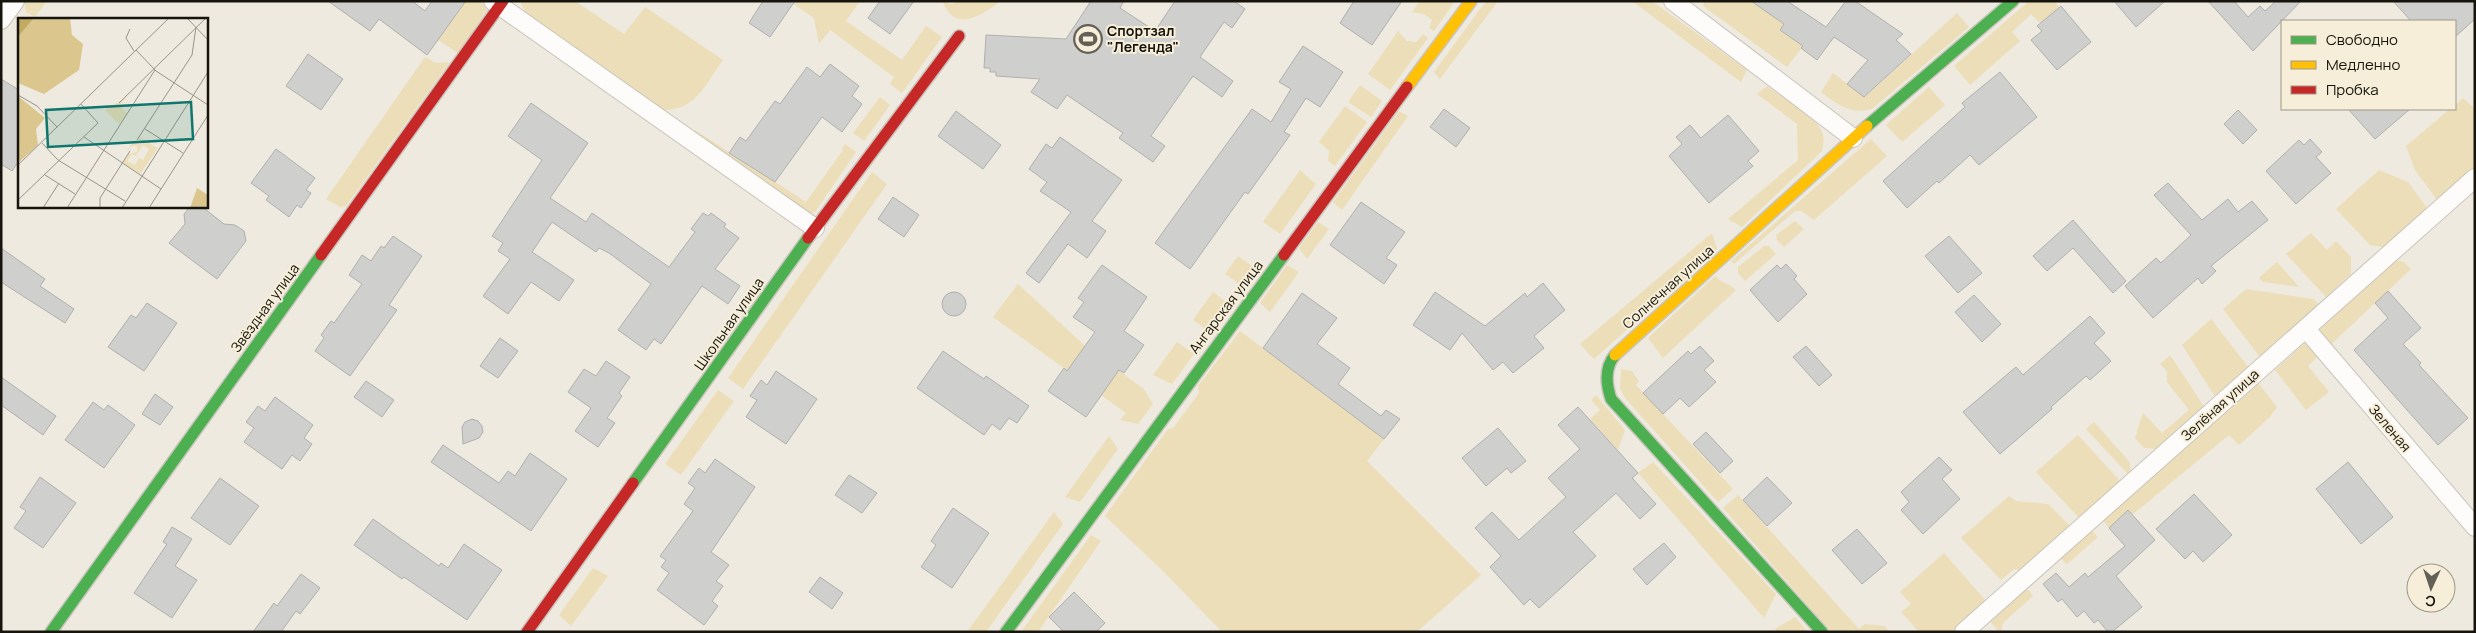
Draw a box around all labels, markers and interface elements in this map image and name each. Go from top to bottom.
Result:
inset map [18,18,208,208]
legend [2281,20,2456,110]
place label: Спортзал "Легенда" [1107,21,1179,56]
sports icon: Спортзал "Легенда" [1073,24,1103,54]
text: Свободно [2326,29,2398,50]
text: Медленно [2326,54,2400,75]
text: Пробка [2326,79,2379,100]
street label: Солнечная улица [1618,241,1717,333]
street label: Ангарская улица [1184,256,1267,357]
street label: Звёздная улица [226,260,303,356]
street label: Школьная улица [689,274,768,374]
street label: Зелёная улица [2177,364,2263,445]
street label: Зеленая [2365,400,2416,455]
north arrow [2406,563,2456,613]
text: С [2425,592,2436,611]

